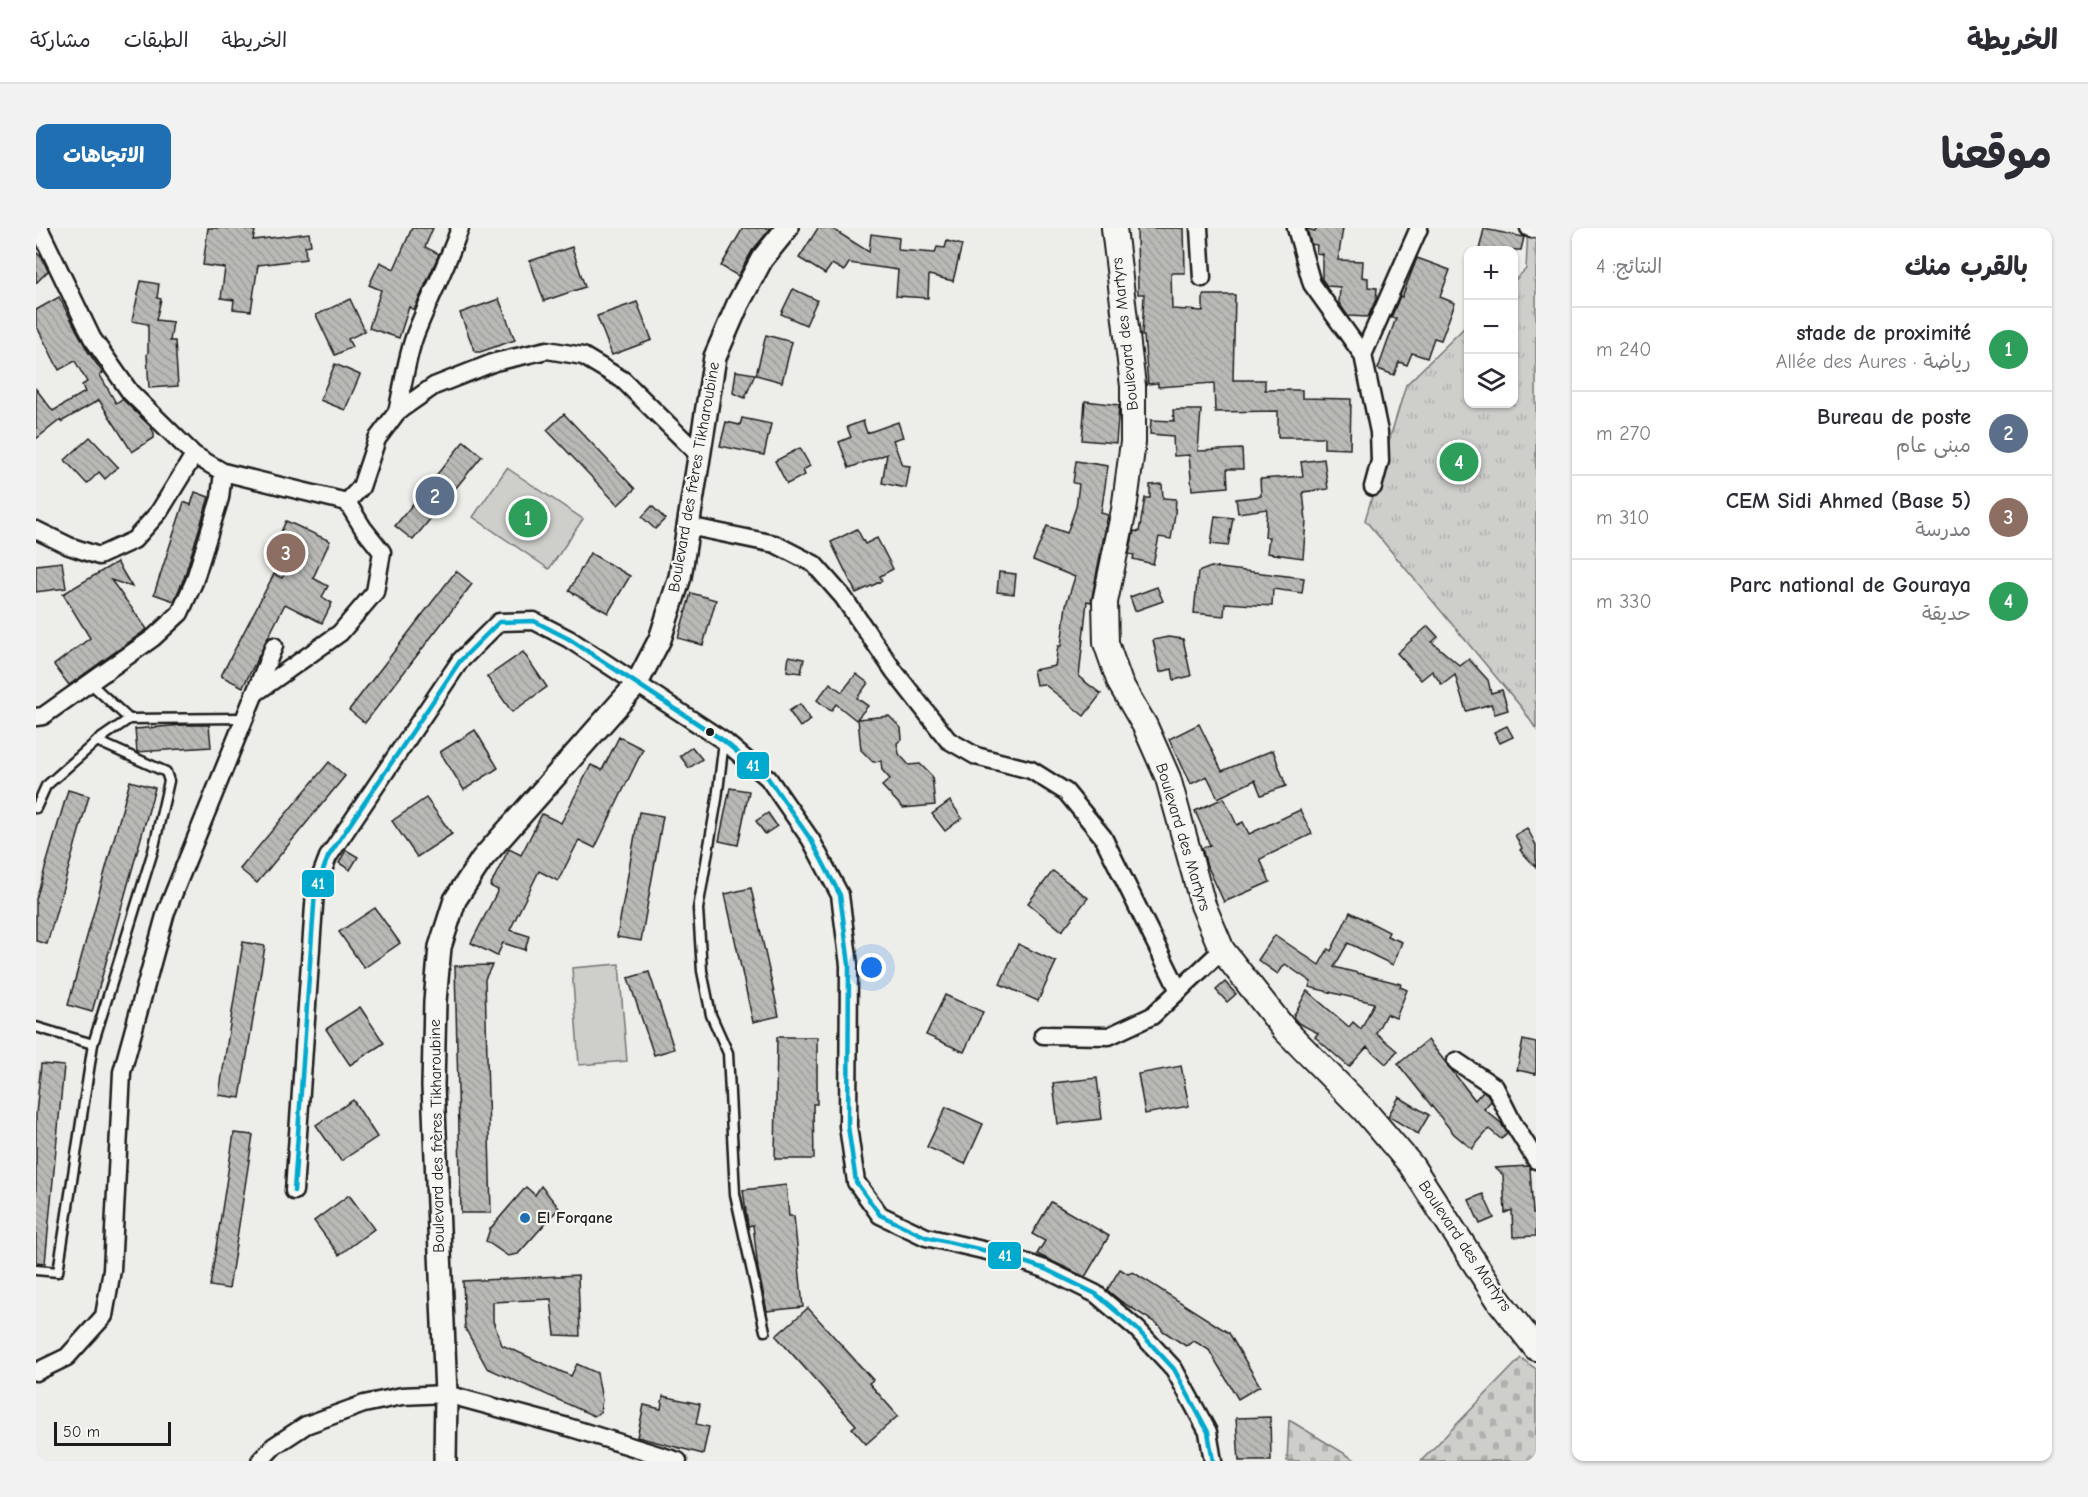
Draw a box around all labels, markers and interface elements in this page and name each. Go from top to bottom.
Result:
text: الخريطة [1967,24,2058,56]
text: مشاركة [30,28,91,52]
text: الطبقات [124,28,189,52]
text: الخريطة [222,28,287,52]
button: الاتجاهات [36,124,171,189]
text: موقعنا [1941,130,2052,179]
map controls [1464,246,1518,408]
button: + [1464,246,1518,300]
text: بالقرب منك [1905,252,2028,282]
text: النتائج: 4 [1596,255,1662,278]
street label: Boulevard des Martyrs [1108,256,1142,411]
button: − [1464,300,1518,354]
text: stade de proximité [1796,320,1971,346]
text: 240 m [1596,338,1651,361]
text: 1 [2005,338,2012,361]
text: رياضة · Allée des Aures [1776,350,1971,373]
button: layers [1464,354,1518,408]
street label: Boulevard des frères Tikharoubine [665,360,723,594]
text: Bureau de poste [1817,404,1971,430]
text: 270 m [1596,422,1651,445]
text: 2 [2004,422,2013,445]
text: مبنى عام [1896,434,1971,457]
pin: 4 [1440,440,1478,484]
pin: 2 [416,474,454,518]
text: CEM Sidi Ahmed (Base 5) [1726,488,1971,514]
pin: 1 [508,496,548,540]
text: 310 m [1596,506,1649,529]
text: 3 [2004,506,2013,529]
text: مدرسة [1915,518,1971,541]
pin: 3 [266,530,306,576]
text: Parc national de Gouraya [1729,572,1971,598]
text: 330 m [1596,590,1652,613]
text: 4 [2004,590,2013,613]
text: حديقة [1922,602,1971,625]
unlabelled marker [704,726,716,738]
line badge: 41 [736,751,770,780]
text: 41 [746,757,760,775]
street label: Boulevard des Martyrs [1152,761,1214,913]
line badge: 41 [301,869,335,898]
text: 41 [311,875,325,893]
your location [857,953,886,982]
street label: Boulevard des frères Tikharoubine [426,1019,448,1253]
street label: Boulevard des Martyrs [1415,1177,1516,1315]
place label: El Forqane [537,1209,613,1227]
marker: El Forqane [518,1211,532,1225]
line badge: 41 [987,1241,1022,1270]
text: 41 [998,1247,1012,1265]
scale bar [54,1419,171,1446]
text: 50 m [63,1423,100,1441]

